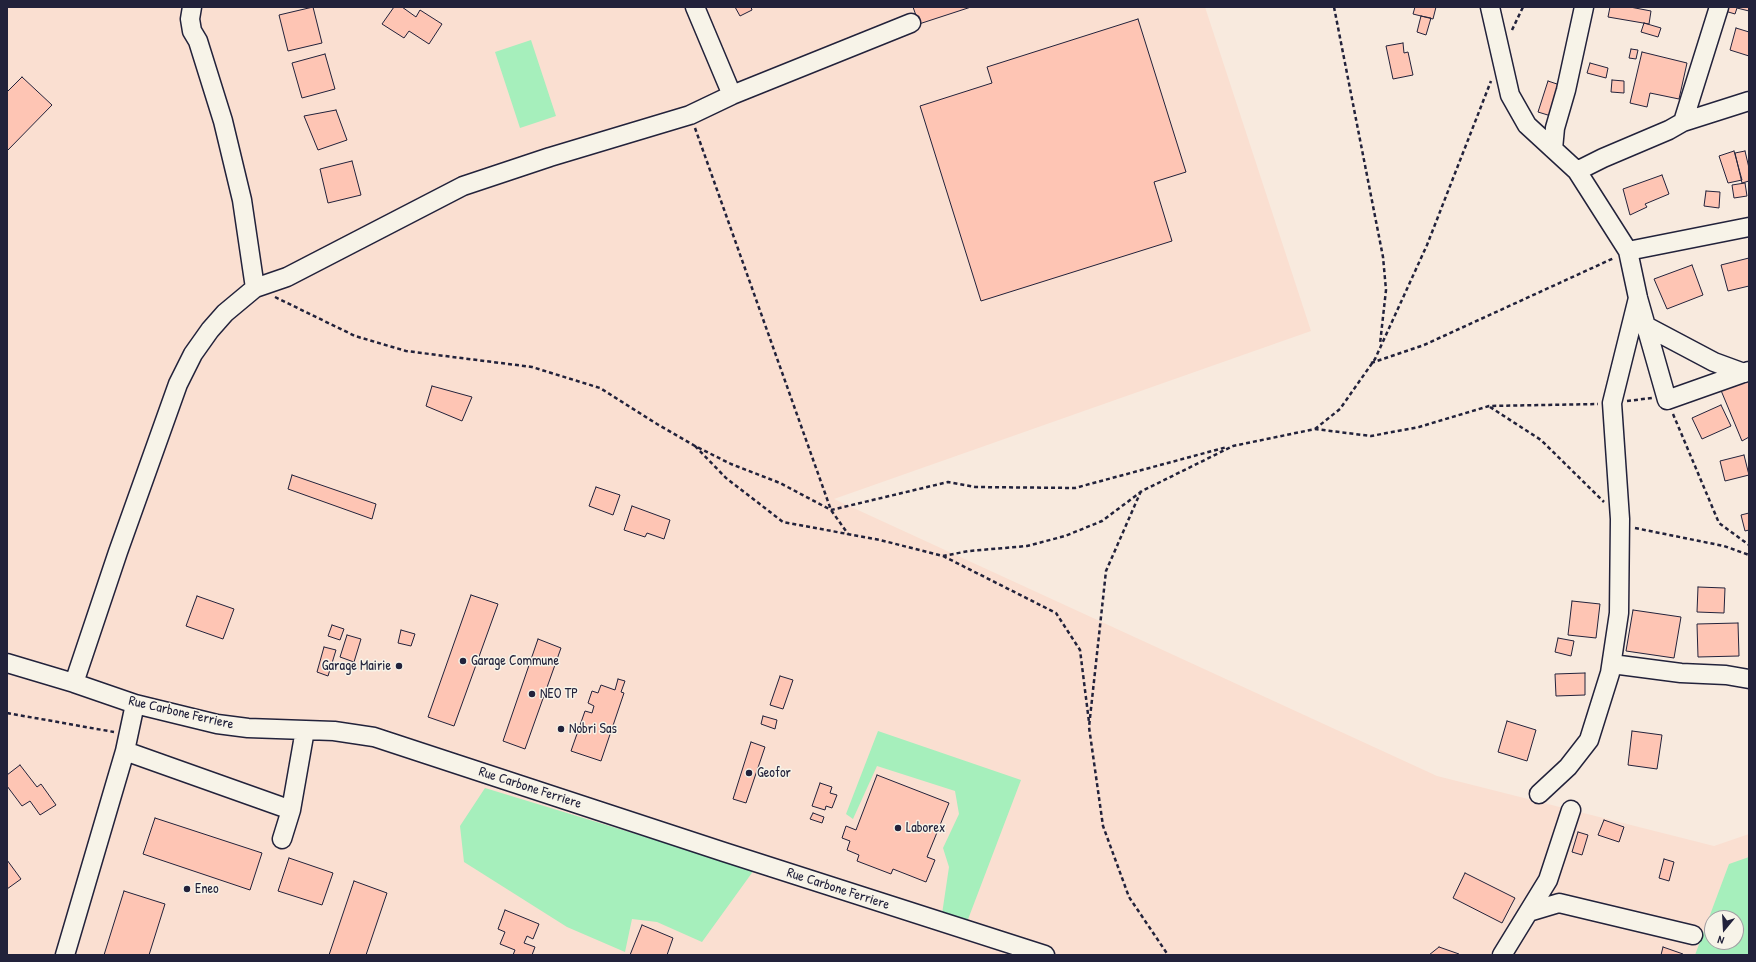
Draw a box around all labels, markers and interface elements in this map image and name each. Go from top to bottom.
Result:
place label: Garage Commune [471,653,559,669]
marker: Garage Commune [458,656,468,666]
place label: Garage Mairie [322,658,391,674]
marker: Garage Mairie [394,661,404,671]
place label: NEO TP [540,686,578,702]
marker: NEO TP [527,689,537,699]
street label: Rue Carbone Ferriere [127,693,235,733]
place label: Nobri Sas [569,721,617,737]
marker: Nobri Sas [556,724,566,734]
street label: Rue Carbone Ferriere [476,763,584,813]
place label: Geofor [757,765,791,781]
marker: Geofor [744,768,754,778]
place label: Laborex [906,820,945,836]
marker: Laborex [893,823,903,833]
street label: Rue Carbone Ferriere [784,864,892,914]
place label: Eneo [195,881,219,897]
marker: Eneo [182,884,192,894]
north arrow [1704,910,1744,950]
text: N [1716,933,1726,948]

